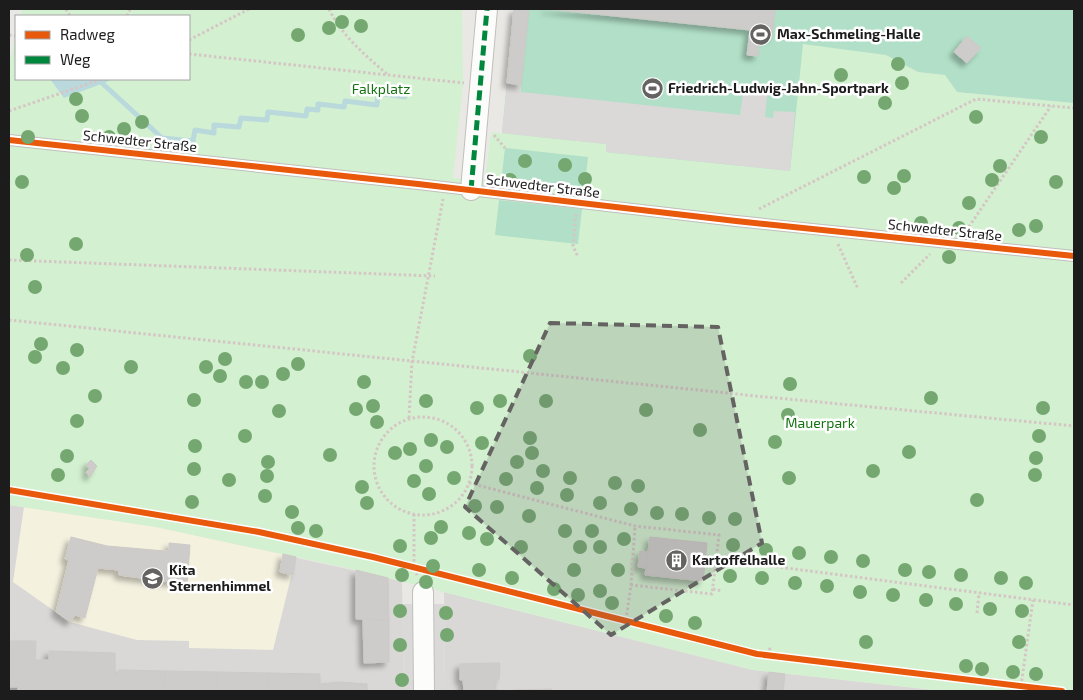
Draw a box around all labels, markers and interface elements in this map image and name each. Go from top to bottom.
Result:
legend [15,15,190,80]
sports icon: Max-Schmeling-Halle [749,22,773,46]
text: Radweg [60,25,115,43]
place label: Max-Schmeling-Halle [777,25,921,42]
text: Weg [60,50,91,68]
sports icon: Friedrich-Ludwig-Jahn-Sportpark [640,76,664,100]
place label: Friedrich-Ludwig-Jahn-Sportpark [668,79,889,96]
park label: Falkplatz [352,80,410,97]
street label: Schwedter Straße [82,126,198,155]
street label: Schwedter Straße [485,170,601,201]
street label: Schwedter Straße [887,215,1003,244]
park label: Mauerpark [785,414,855,431]
building icon: Kartoffelhalle [664,548,688,572]
place label: Kartoffelhalle [692,551,785,568]
place label: Kita Sternenhimmel [169,561,271,594]
school or university icon: Kita Sternenhimmel [141,566,165,590]

